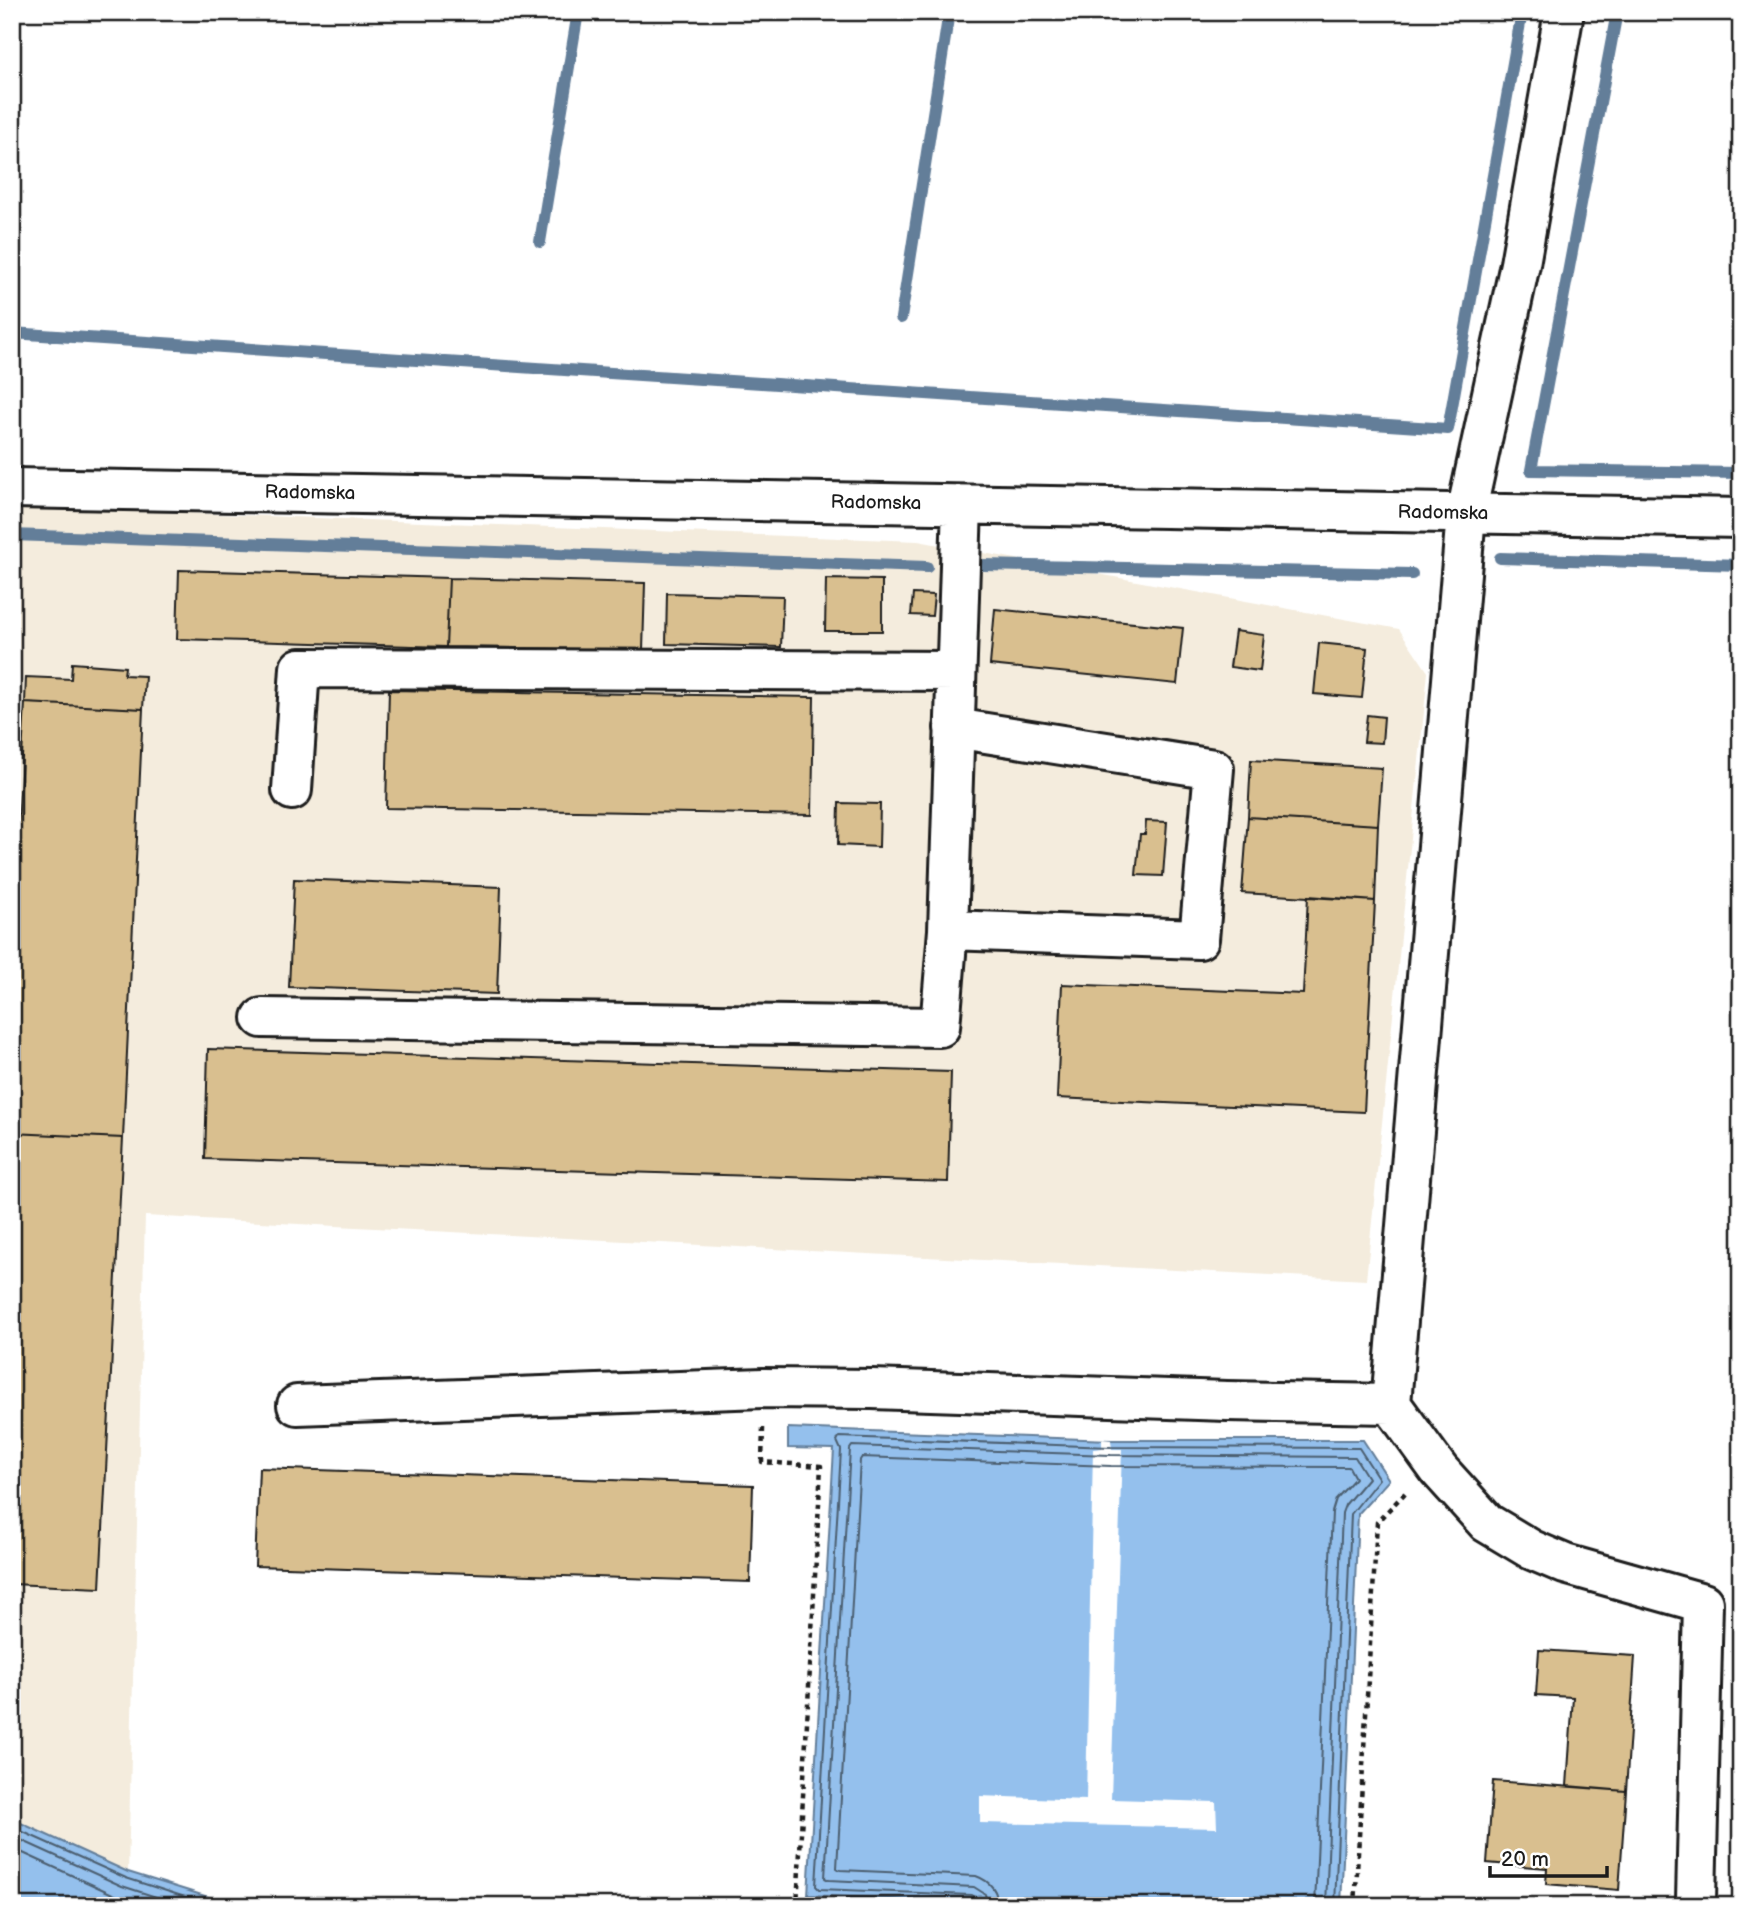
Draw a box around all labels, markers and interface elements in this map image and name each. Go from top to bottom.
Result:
street label: Radomska [264,481,356,505]
street label: Radomska [830,491,922,515]
street label: Radomska [1397,501,1489,525]
scale bar [1490,1834,1608,1878]
text: 20 m [1501,1847,1549,1872]

